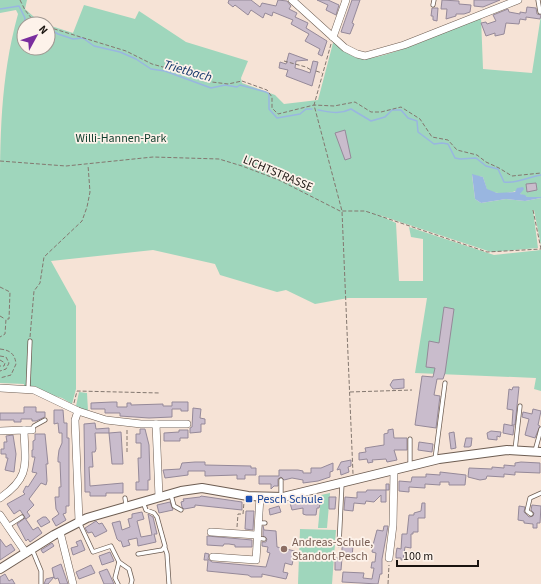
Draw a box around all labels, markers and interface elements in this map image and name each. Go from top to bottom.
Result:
north arrow [16,16,56,56]
text: N [35,22,51,38]
water label: Trietbach [161,55,214,87]
park label: Willi-Hannen-Park [76,130,166,147]
street label: LICHTSTRASSE [240,151,315,196]
place label: Pesch Schule [257,491,323,508]
marker: Pesch Schule [244,494,254,504]
place label: Andreas-Schule, Standort Pesch [292,534,373,565]
scale bar [397,542,478,568]
marker: Andreas-Schule, Standort Pesch [279,544,289,554]
text: 100 m [403,548,433,565]

